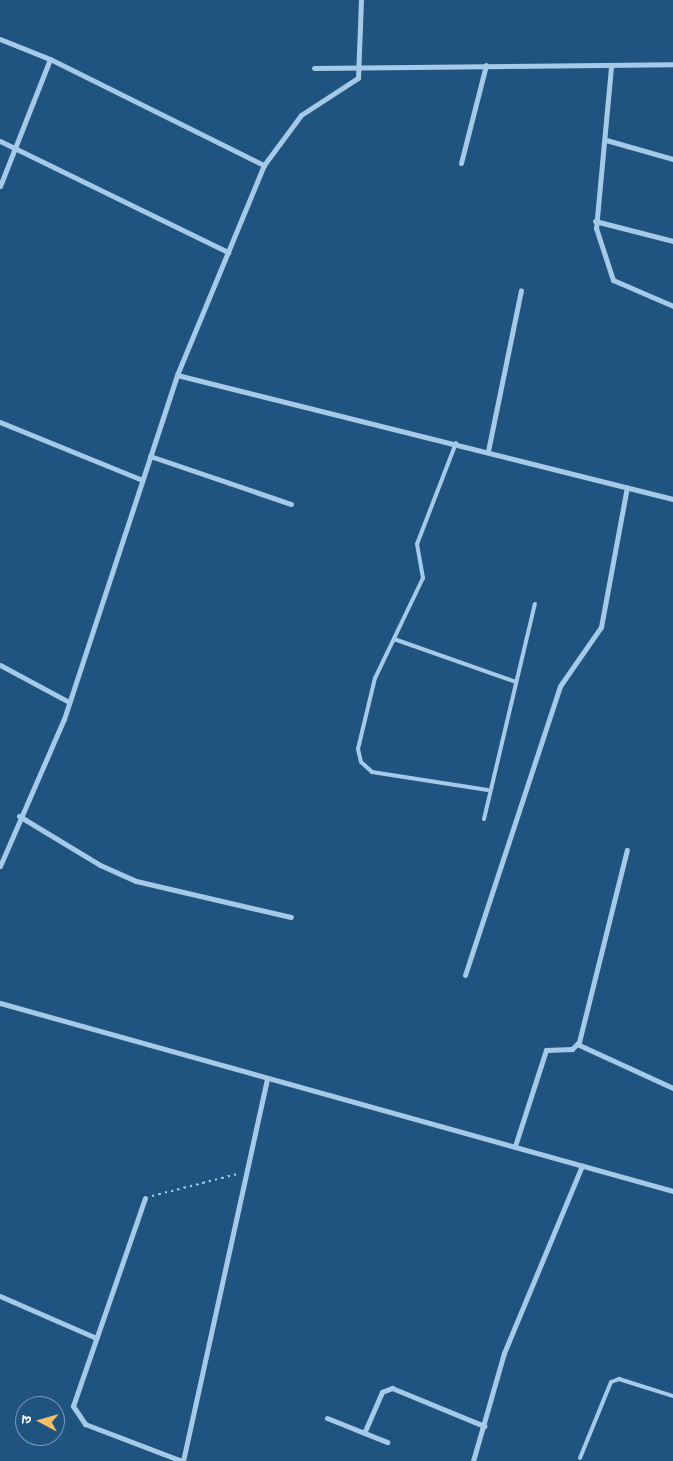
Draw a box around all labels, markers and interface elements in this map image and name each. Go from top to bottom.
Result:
north arrow [15,1396,65,1446]
text: उ [18,1415,34,1424]

